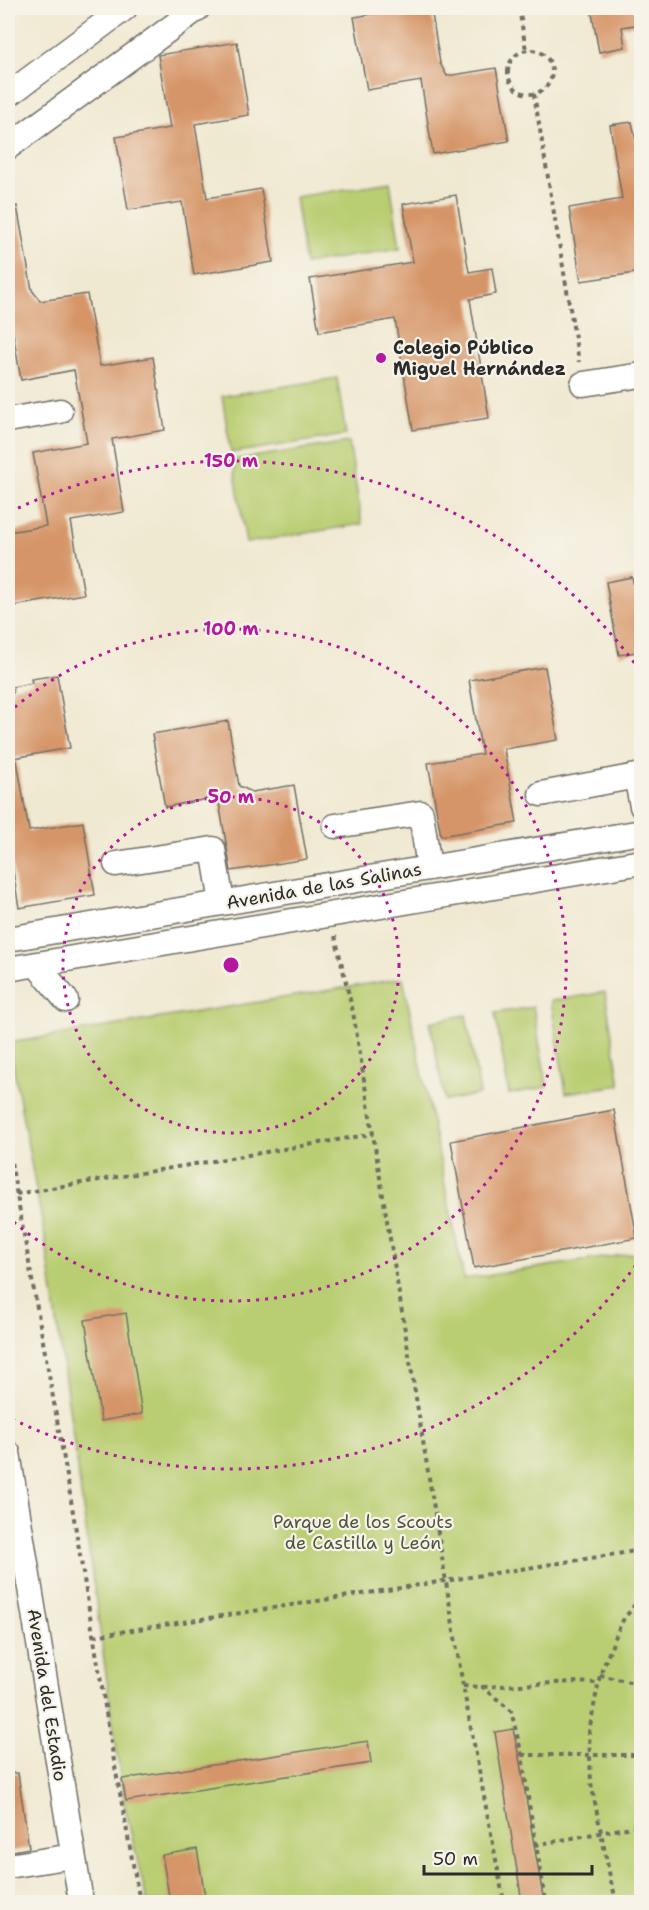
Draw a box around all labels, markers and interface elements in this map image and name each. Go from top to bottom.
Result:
place label: Colegio Público Miguel Hernández [393,336,566,381]
marker: Colegio Público Miguel Hernández [374,351,388,365]
text: 150 m [204,449,259,473]
text: 100 m [203,617,259,641]
text: 50 m [208,785,255,809]
street label: Avenida de las Salinas [224,857,424,915]
centre of rings [221,955,241,975]
park label: Parque de los Scouts de Castilla y León [273,1510,453,1555]
street label: Avenida del Estadio [22,1607,72,1783]
scale bar [424,1838,592,1876]
text: 50 m [433,1847,478,1871]

